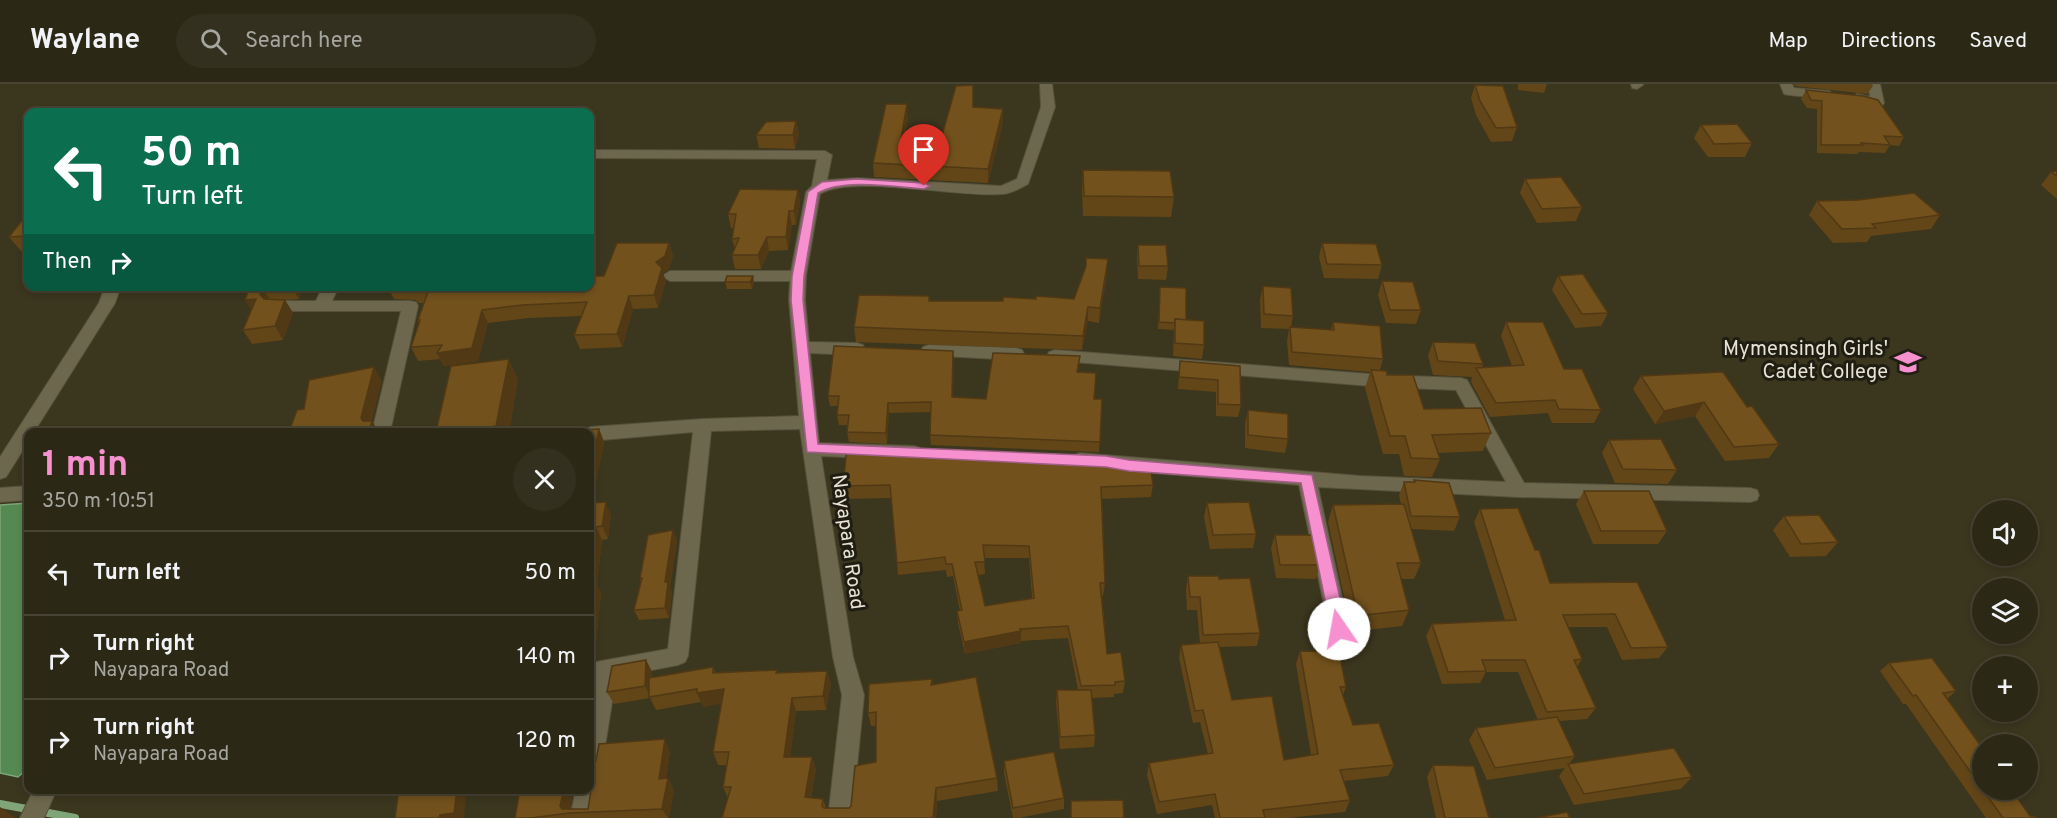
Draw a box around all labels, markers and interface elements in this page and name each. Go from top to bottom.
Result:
search box [176,14,596,68]
text: Waylane [30,23,140,59]
icon: search [197,25,230,58]
text: Search here [245,28,363,55]
text: Map [1768,28,1808,55]
text: Directions [1841,28,1936,55]
text: Saved [1969,28,2027,55]
pin [898,124,949,186]
text: 50 m [141,128,242,181]
icon: left [42,132,120,210]
icon: arrive [907,133,940,166]
text: Turn left [141,180,243,214]
icon: right [104,246,137,279]
text: Then [42,249,92,276]
place label: Mymensingh Girls' Cadet College [1723,337,1888,386]
school or university icon: Mymensingh Girls' Cadet College [1893,347,1923,377]
text: 1 min [42,443,128,489]
button: close [513,448,576,511]
street label: Nayapara Road [825,473,869,611]
text: 350 m · 10:51 [42,489,155,515]
map controls [1972,500,2038,800]
button: sound [1972,500,2038,566]
icon: left [42,557,75,590]
text: Turn left [93,560,181,587]
text: 50 m [524,560,576,587]
button: layers [1972,578,2038,644]
position arrow [1307,597,1371,661]
text: Turn right [93,631,195,658]
icon: right [42,641,75,674]
text: 140 m [517,644,576,671]
button: + [1972,656,2038,722]
text: Nayapara Road [93,658,229,684]
text: Turn right [93,715,195,742]
icon: right [42,725,75,758]
text: 120 m [516,728,576,755]
button: − [1972,734,2038,800]
text: Nayapara Road [93,742,229,768]

